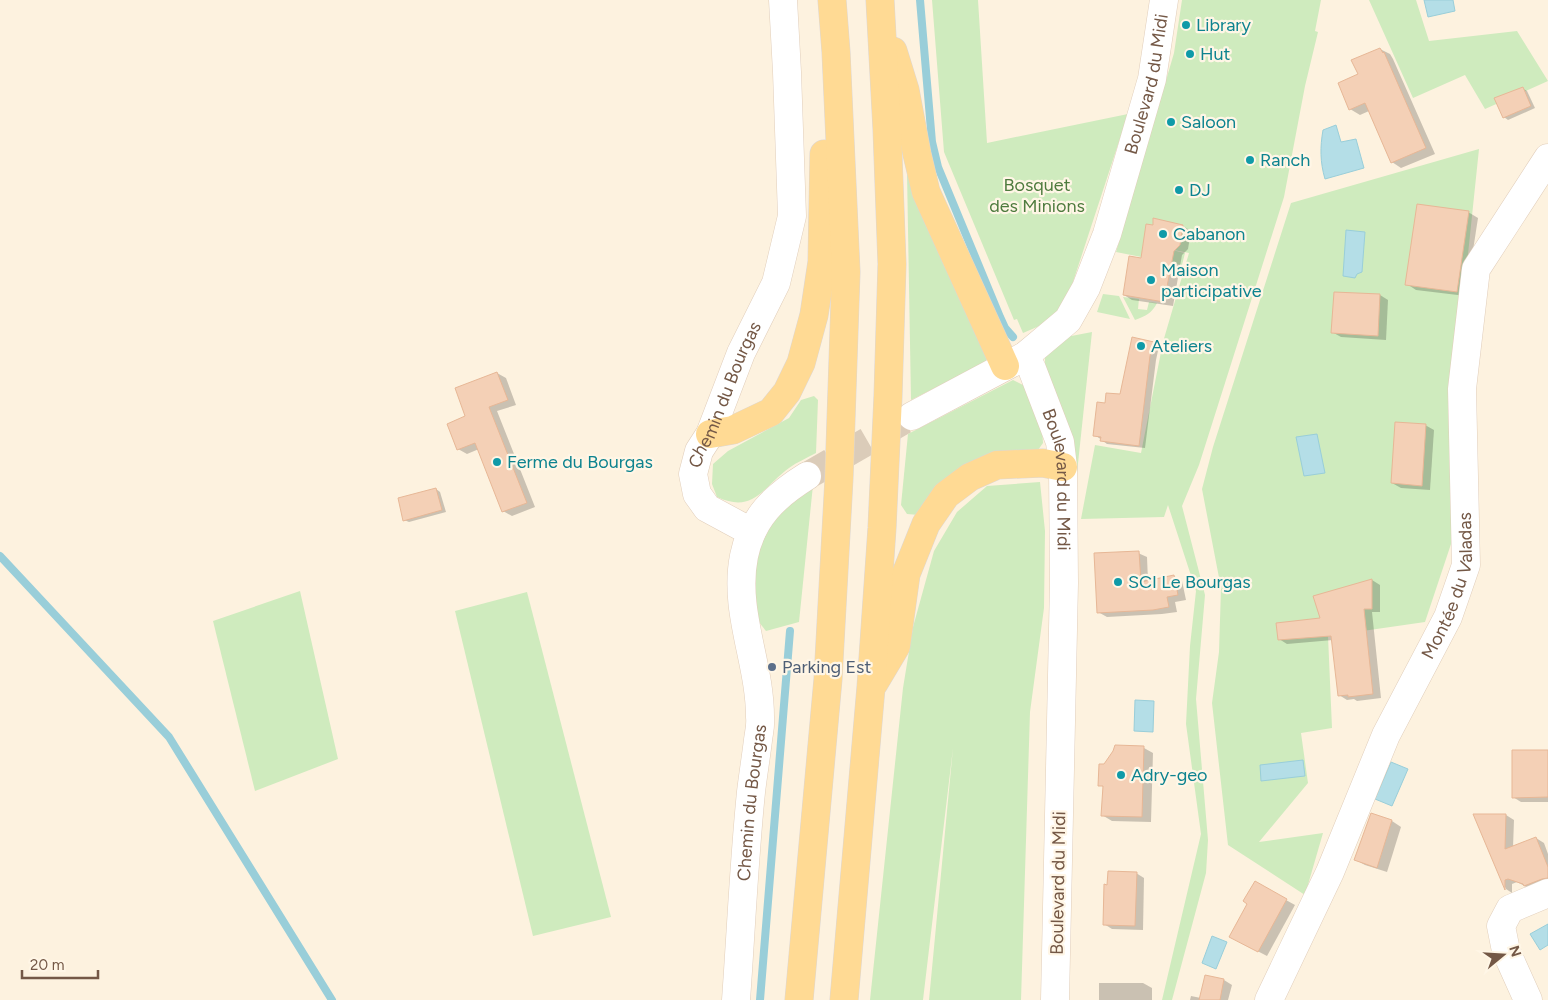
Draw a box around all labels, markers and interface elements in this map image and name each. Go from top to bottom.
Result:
street label: Boulevard du Midi [1120,12,1173,157]
place label: Library [1196,14,1251,36]
marker: Library [1180,19,1192,31]
place label: Hut [1200,43,1231,65]
marker: Hut [1184,48,1196,60]
place label: Saloon [1181,111,1236,133]
marker: Saloon [1165,116,1177,128]
place label: Ranch [1260,149,1310,171]
marker: Ranch [1244,154,1256,166]
park label: Bosquet des Minions [989,174,1085,217]
place label: DJ [1189,179,1211,201]
marker: DJ [1173,184,1185,196]
place label: Cabanon [1173,223,1245,245]
marker: Cabanon [1157,228,1169,240]
place label: Maison participative [1161,259,1262,302]
marker: Maison participative [1145,274,1157,286]
street label: Chemin du Bourgas [684,318,766,470]
place label: Ateliers [1151,335,1212,357]
marker: Ateliers [1135,340,1147,352]
street label: Boulevard du Midi [1037,406,1075,551]
place label: Ferme du Bourgas [507,451,653,473]
marker: Ferme du Bourgas [491,456,503,468]
street label: Montée du Valadas [1417,512,1478,663]
place label: SCI Le Bourgas [1128,571,1251,593]
marker: SCI Le Bourgas [1112,576,1124,588]
place label: Parking Est [782,656,872,678]
marker: Parking Est [766,661,778,673]
street label: Chemin du Bourgas [733,723,771,882]
place label: Adry-geo [1131,764,1208,786]
marker: Adry-geo [1115,769,1127,781]
street label: Boulevard du Midi [1046,811,1070,955]
north arrow [1478,930,1528,980]
text: N [1505,943,1525,959]
scale bar [22,948,99,980]
text: 20 m [30,956,64,974]

